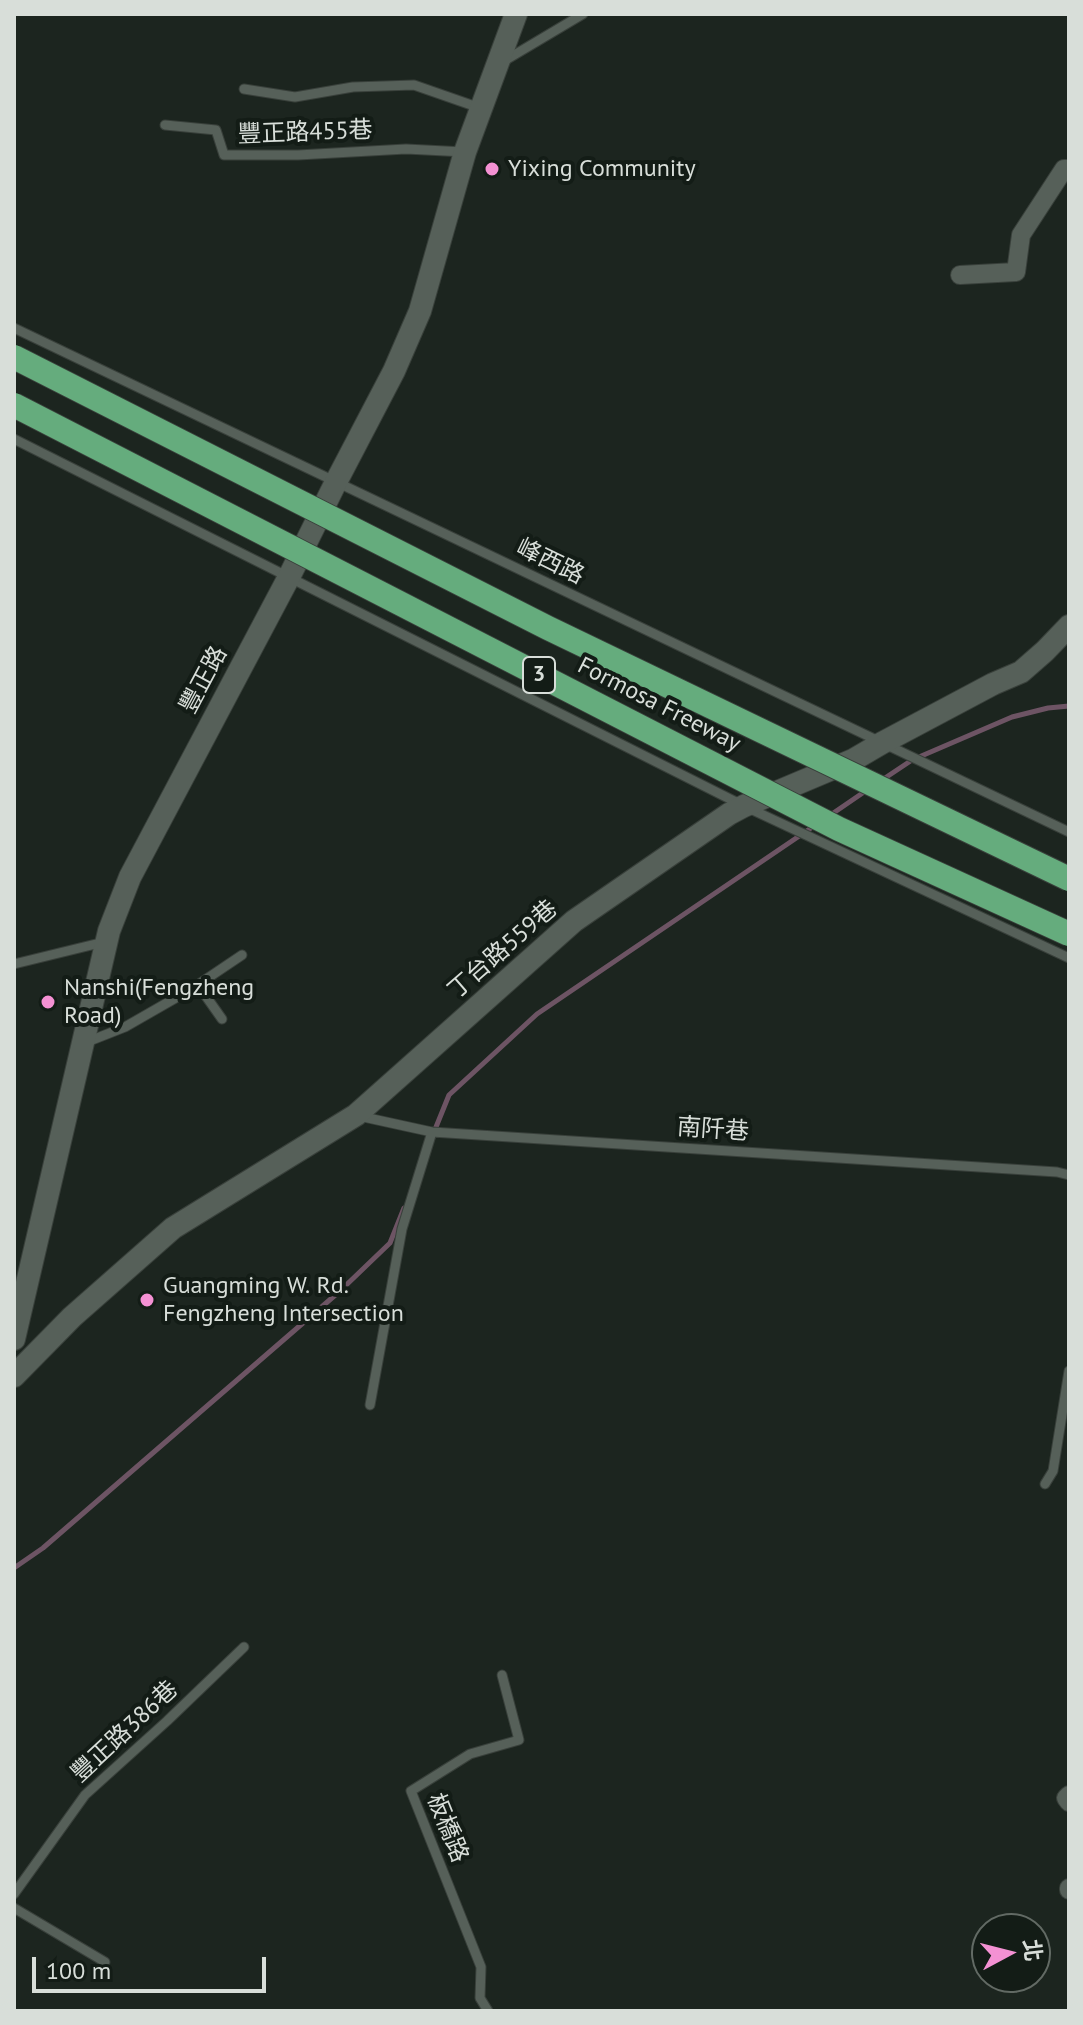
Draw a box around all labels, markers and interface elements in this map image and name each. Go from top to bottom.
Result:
street label: 豐正路455巷 [237,116,373,150]
place label: Yixing Community [508,155,696,183]
marker: Yixing Community [483,160,501,178]
street label: 峰西路 [511,533,589,591]
street label: 豐正路 [174,641,234,719]
street label: Formosa Freeway [573,651,745,759]
road number: 3 [523,657,555,693]
street label: 丁台路559巷 [443,895,563,1005]
place label: Nanshi(Fengzheng Road) [64,974,254,1030]
marker: Nanshi(Fengzheng Road) [39,993,57,1011]
street label: 南阡巷 [676,1113,750,1147]
place label: Guangming W. Rd. Fengzheng Intersection [163,1272,404,1328]
marker: Guangming W. Rd. Fengzheng Intersection [138,1291,156,1309]
street label: 豐正路386巷 [66,1675,184,1789]
street label: 板橋路 [420,1789,474,1867]
north arrow [971,1913,1051,1993]
text: 北 [1018,1938,1048,1963]
scale bar [36,1941,270,1991]
text: 100 m [46,1955,111,1986]

